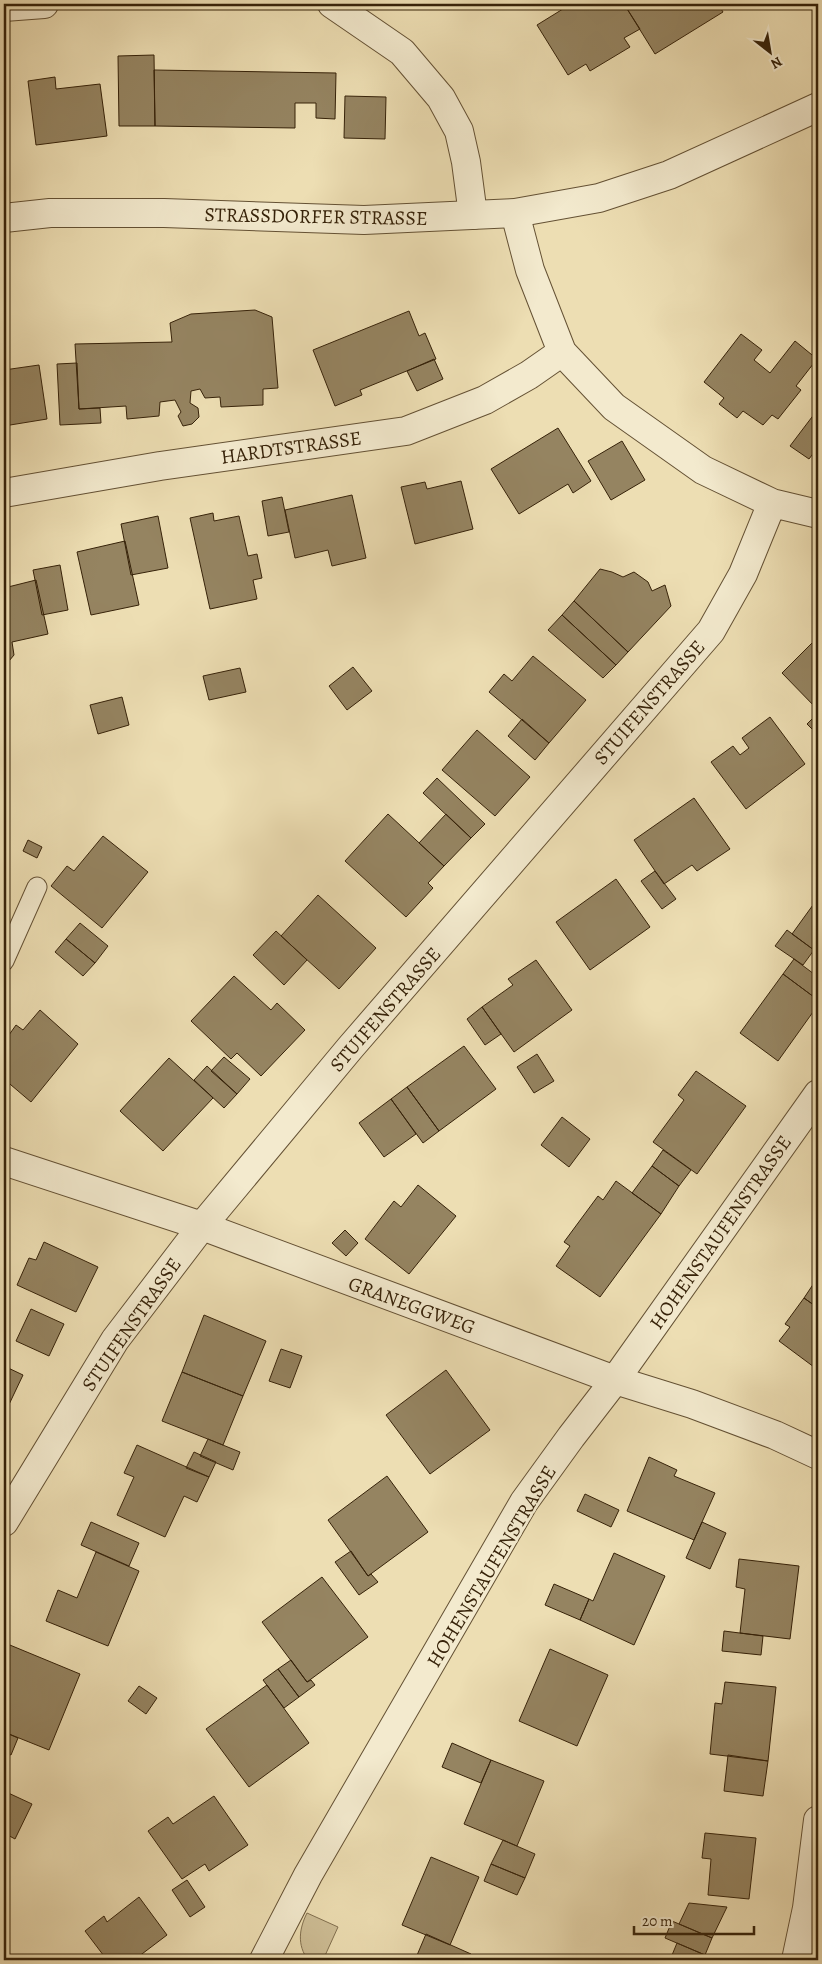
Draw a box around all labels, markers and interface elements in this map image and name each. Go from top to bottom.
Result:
north arrow [744,28,794,78]
text: N [767,52,786,73]
street label: STRASSDORFER STRASSE [204,201,428,232]
street label: HARDTSTRASSE [219,424,363,471]
street label: STUIFENSTRASSE [588,634,711,771]
street label: STUIFENSTRASSE [324,941,447,1078]
street label: HOHENSTAUFENSTRASSE [643,1130,798,1335]
street label: STUIFENSTRASSE [75,1252,188,1396]
street label: GRANEGGWEG [345,1270,479,1341]
street label: HOHENSTAUFENSTRASSE [420,1460,563,1672]
scale bar [634,1904,754,1936]
text: 20 m [642,1911,673,1931]

